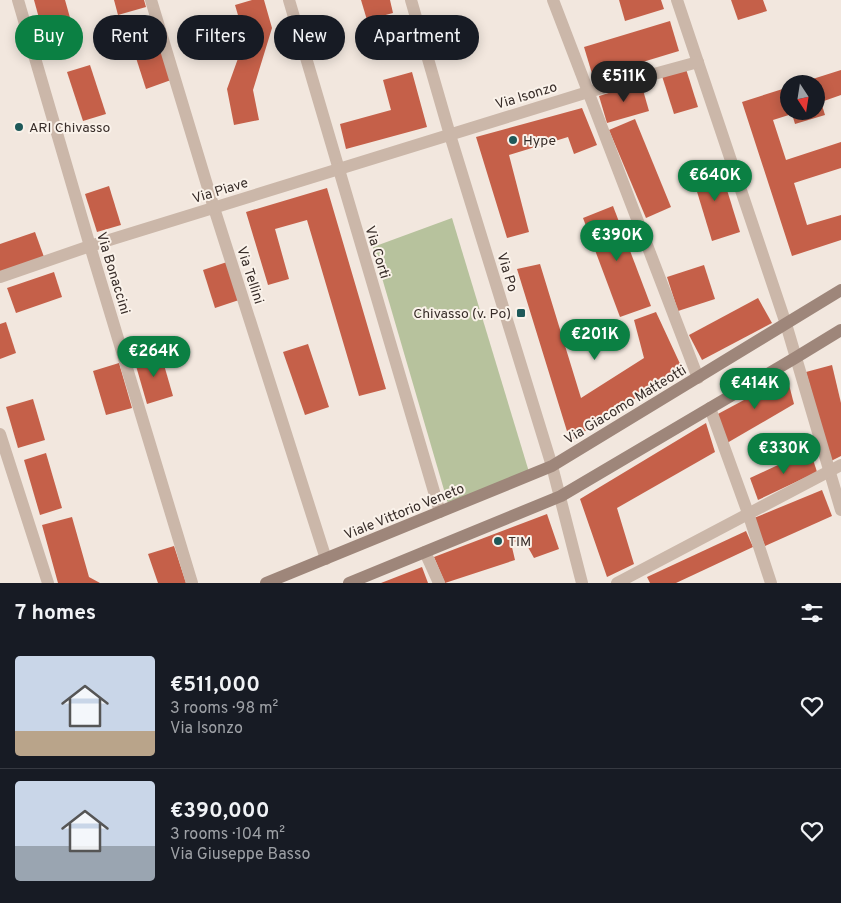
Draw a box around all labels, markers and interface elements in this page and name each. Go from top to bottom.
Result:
chip: Buy [15,15,83,60]
chip: Rent [93,15,167,60]
chip: Filters [177,15,264,60]
chip: New [274,15,345,60]
chip: Apartment [355,15,479,60]
pin: €511K [589,61,659,103]
text: €511K [602,67,646,87]
north arrow [780,75,825,120]
map controls [780,75,825,120]
street label: Via Isonzo [493,79,560,114]
place label: ARI Chivasso [29,120,111,137]
marker: ARI Chivasso [13,121,25,133]
place label: Hype [523,133,556,150]
marker: Hype [507,134,519,146]
pin: €640K [680,160,750,202]
text: €640K [689,166,741,186]
street label: Via Piave [190,175,251,208]
pin: €390K [582,220,652,262]
street label: Via Corti [360,224,393,281]
text: €390K [591,226,643,246]
street label: Via Bonaccini [92,230,133,317]
street label: Via Tellini [232,245,267,306]
street label: Via Po [493,251,521,294]
place label: Chivasso (v. Po) [413,306,511,323]
marker: Chivasso (v. Po) [515,307,527,319]
pin: €201K [560,318,630,361]
text: €201K [571,325,619,345]
pin: €264K [119,336,189,378]
text: €264K [128,342,180,362]
street label: Via Giacomo Matteotti [562,362,690,448]
pin: €414K [720,368,790,410]
text: €414K [731,374,779,394]
pin: €330K [749,432,819,475]
text: €330K [759,439,809,459]
street label: Viale Vittorio Veneto [342,480,467,544]
place label: TIM [508,534,531,551]
marker: TIM [492,535,504,547]
icon: filters [798,599,826,627]
text: 7 homes [15,600,96,627]
text: €511,000 [170,672,260,699]
icon: home [55,676,115,736]
icon: heart [798,692,826,720]
text: 3 rooms · 98 m² [170,699,278,719]
text: Via Isonzo [170,719,243,739]
text: €390,000 [170,798,270,825]
icon: home [55,801,115,861]
icon: heart [798,817,826,845]
text: 3 rooms · 104 m² [170,825,285,845]
text: Via Giuseppe Basso [170,845,310,865]

